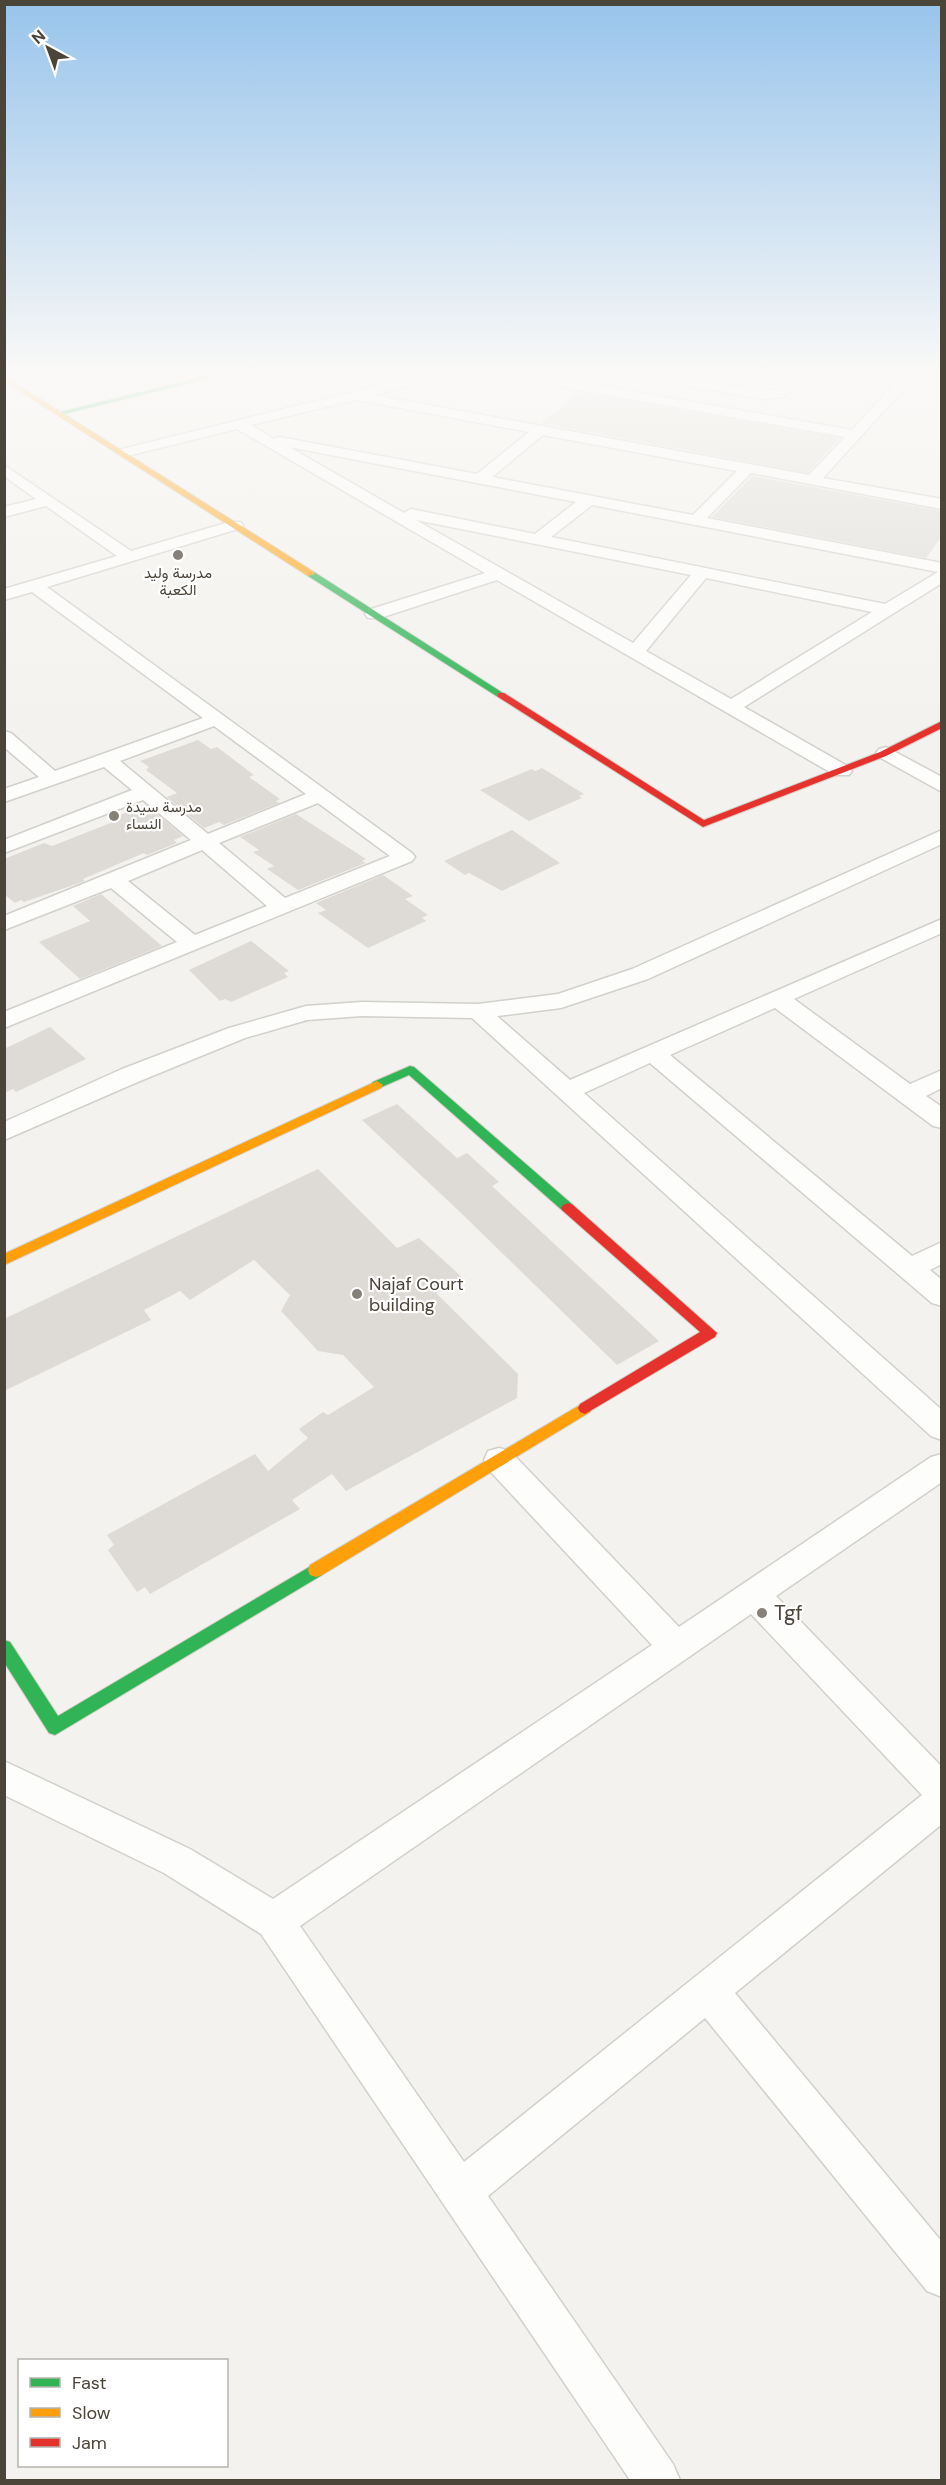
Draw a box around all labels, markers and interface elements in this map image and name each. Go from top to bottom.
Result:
north arrow [18,18,78,78]
text: N [27,25,50,49]
marker: مدرسة وليد الكعبة [171,548,185,562]
place label: مدرسة وليد الكعبة [144,563,212,600]
place label: مدرسة سيدة النساء [126,797,202,834]
marker: مدرسة سيدة النساء [107,809,121,823]
place label: Najaf Court building [369,1272,464,1317]
marker: Najaf Court building [350,1287,364,1301]
place label: Tgf [774,1599,803,1627]
marker: Tgf [755,1606,769,1620]
legend [18,2359,228,2467]
text: Fast [72,2371,107,2395]
text: Slow [72,2401,111,2425]
text: Jam [72,2431,107,2455]

